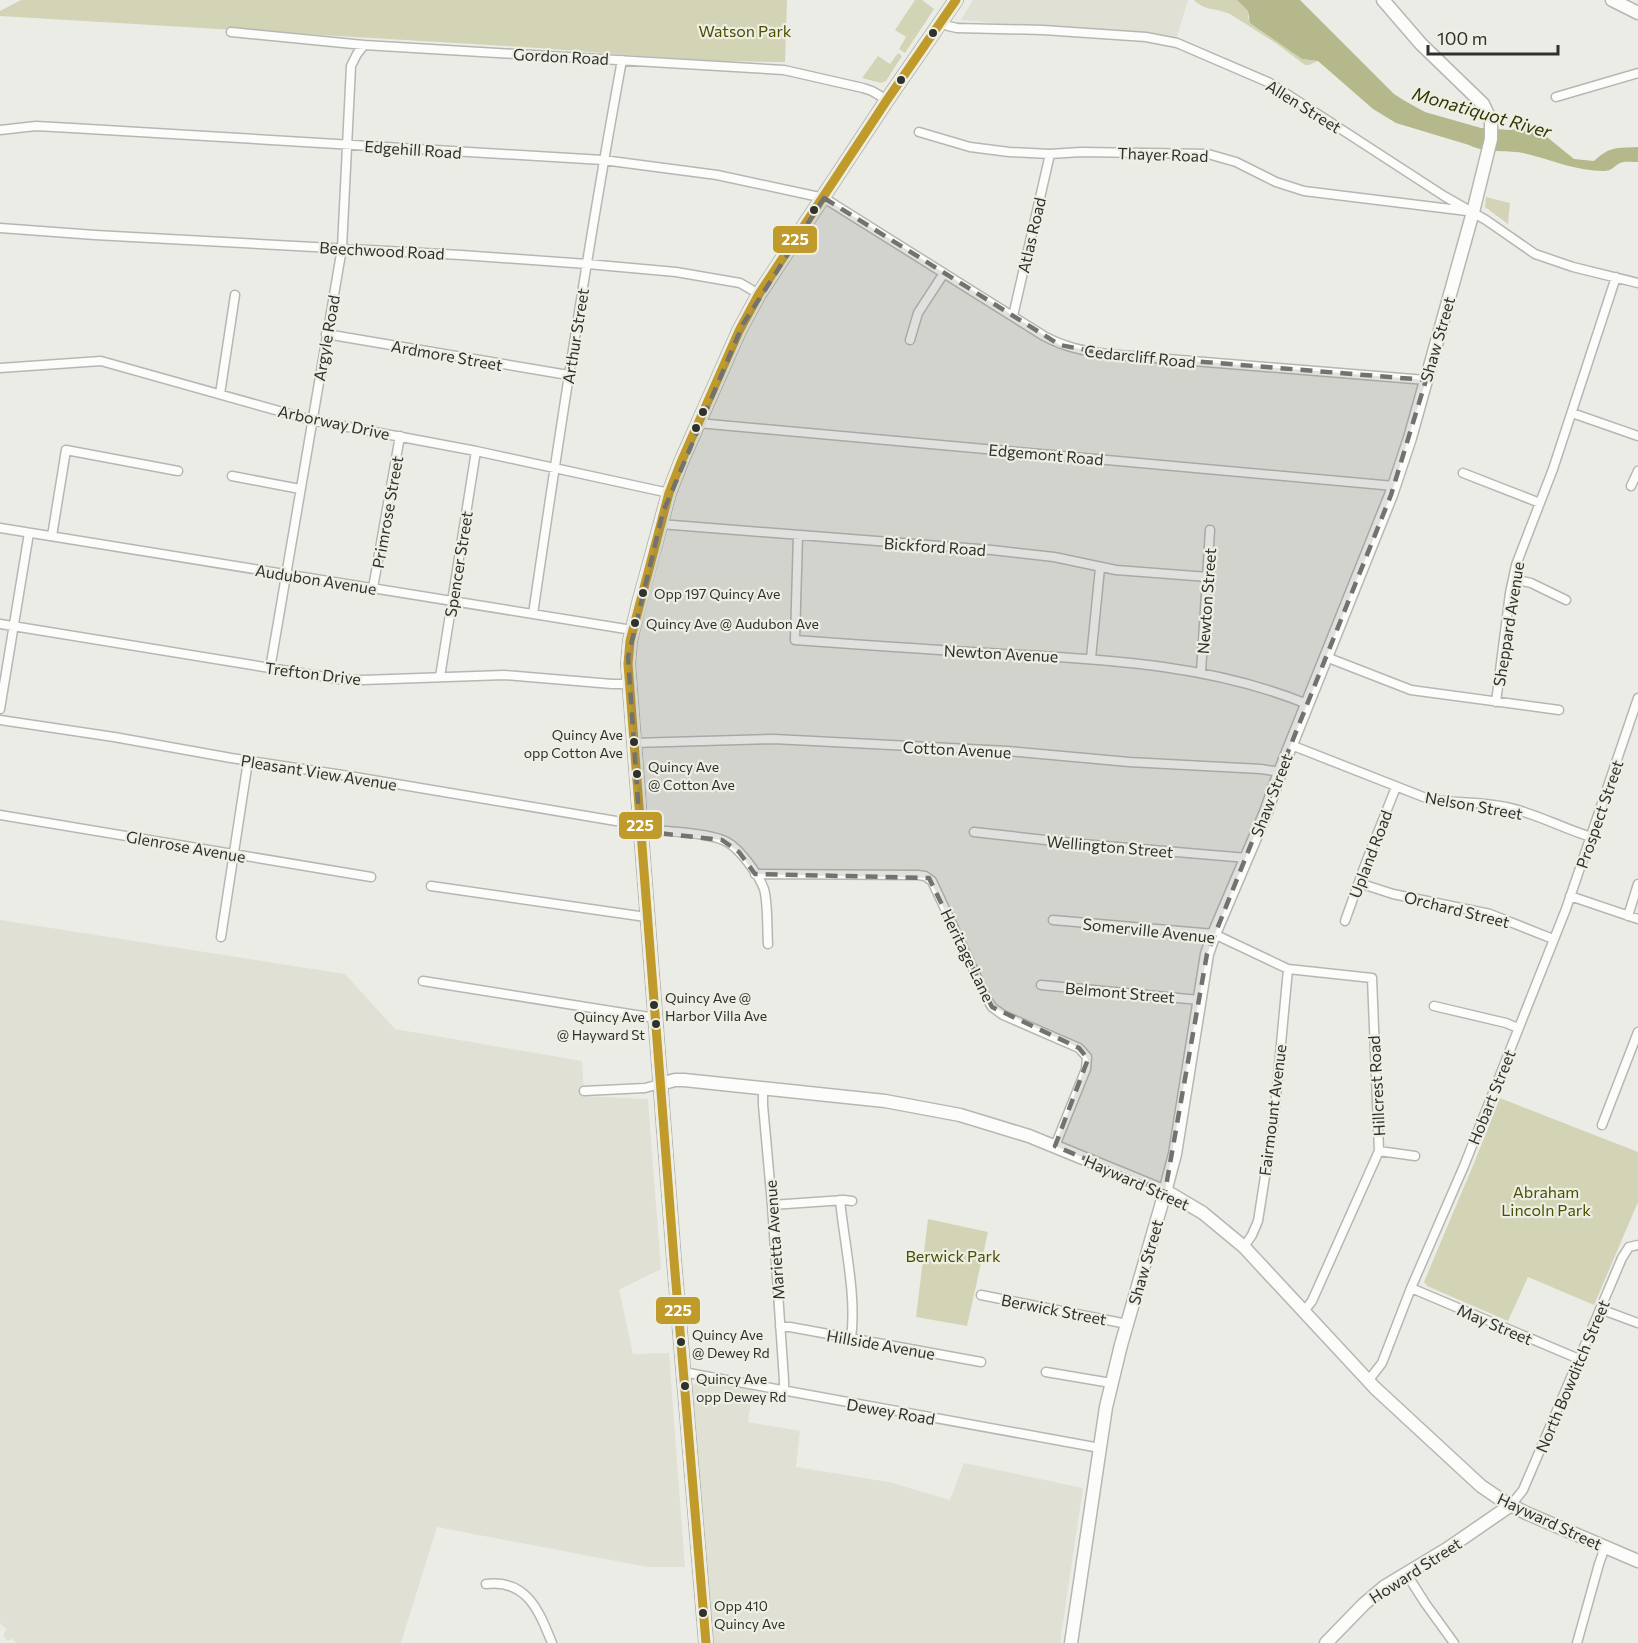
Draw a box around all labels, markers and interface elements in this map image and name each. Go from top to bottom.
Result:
scale bar [1428,18,1558,56]
park label: Watson Park [699,21,792,40]
unlabelled marker [927,27,939,39]
text: 100 m [1437,27,1487,49]
street label: Gordon Road [513,44,609,68]
unlabelled marker [895,74,907,86]
street label: Allen Street [1263,75,1345,137]
water label: Monatiquot River [1410,82,1555,143]
street label: Edgehill Road [364,136,462,162]
street label: Thayer Road [1117,143,1209,165]
street label: Atlas Road [1013,195,1049,275]
unlabelled marker [808,204,820,216]
line badge: 225 [772,225,818,254]
text: 225 [781,229,809,248]
street label: Beechwood Road [319,237,445,263]
street label: Arthur Street [558,286,592,385]
street label: Argyle Road [309,293,343,383]
street label: Shaw Street [1416,294,1458,384]
street label: Ardmore Street [390,336,505,374]
street label: Cedarcliff Road [1083,341,1197,371]
street label: Arborway Drive [276,401,392,443]
unlabelled marker [697,406,709,418]
unlabelled marker [690,422,702,434]
street label: Edgemont Road [988,440,1104,468]
street label: Primrose Street [368,454,406,570]
street label: Spencer Street [440,509,476,619]
street label: Bickford Road [883,533,987,559]
street label: Newton Street [1193,547,1219,655]
street label: Audubon Avenue [254,560,378,598]
street label: Sheppard Avenue [1489,560,1527,688]
place label: Opp 197 Quincy Ave [654,585,780,602]
marker: Opp 197 Quincy Ave [637,587,649,599]
place label: Quincy Ave @ Audubon Ave [646,615,819,632]
marker: Quincy Ave @ Audubon Ave [629,617,641,629]
street label: Newton Avenue [943,641,1059,665]
street label: Trefton Drive [264,658,362,688]
place label: Quincy Ave opp Cotton Ave [524,726,623,761]
marker: Quincy Ave opp Cotton Ave [628,736,640,748]
street label: Cotton Avenue [902,737,1012,761]
street label: Pleasant View Avenue [240,750,398,794]
street label: Shaw Street [1246,750,1296,839]
street label: Prospect Street [1572,757,1627,871]
place label: Quincy Ave @ Cotton Ave [648,758,735,793]
marker: Quincy Ave @ Cotton Ave [631,768,643,780]
street label: Nelson Street [1424,787,1525,823]
street label: Upland Road [1345,807,1395,901]
line badge: 225 [618,811,663,840]
text: 225 [626,815,654,834]
street label: Glenrose Avenue [125,826,247,866]
street label: Wellington Street [1046,831,1175,861]
street label: Orchard Street [1402,887,1512,931]
street label: Heritage Lane [937,905,999,1005]
street label: Somerville Avenue [1082,914,1216,946]
street label: Belmont Street [1064,978,1176,1006]
place label: Quincy Ave @ Harbor Villa Ave [665,989,767,1024]
marker: Quincy Ave @ Harbor Villa Ave [648,999,660,1011]
place label: Quincy Ave @ Hayward St [557,1008,645,1043]
marker: Quincy Ave @ Hayward St [650,1018,662,1030]
street label: Hillcrest Road [1364,1035,1388,1137]
street label: Fairmount Avenue [1255,1043,1289,1177]
street label: Hobart Street [1463,1046,1519,1147]
street label: Hayward Street [1081,1150,1193,1214]
street label: Marietta Avenue [760,1179,788,1301]
park label: Abraham Lincoln Park [1501,1182,1591,1219]
street label: Shaw Street [1124,1217,1166,1307]
park label: Berwick Park [905,1246,1001,1265]
street label: Berwick Street [1000,1289,1109,1329]
line badge: 225 [655,1296,701,1325]
street label: North Bowditch Street [1531,1296,1613,1455]
text: 225 [664,1300,692,1319]
street label: May Street [1455,1300,1536,1349]
street label: Hillside Avenue [825,1325,937,1363]
place label: Quincy Ave @ Dewey Rd [692,1326,770,1361]
marker: Quincy Ave @ Dewey Rd [675,1336,687,1348]
place label: Quincy Ave opp Dewey Rd [696,1370,786,1405]
marker: Quincy Ave opp Dewey Rd [679,1380,691,1392]
street label: Dewey Road [845,1394,937,1428]
street label: Hayward Street [1495,1488,1606,1554]
street label: Howard Street [1365,1533,1465,1607]
place label: Opp 410 Quincy Ave [714,1597,785,1632]
marker: Opp 410 Quincy Ave [697,1607,709,1619]

